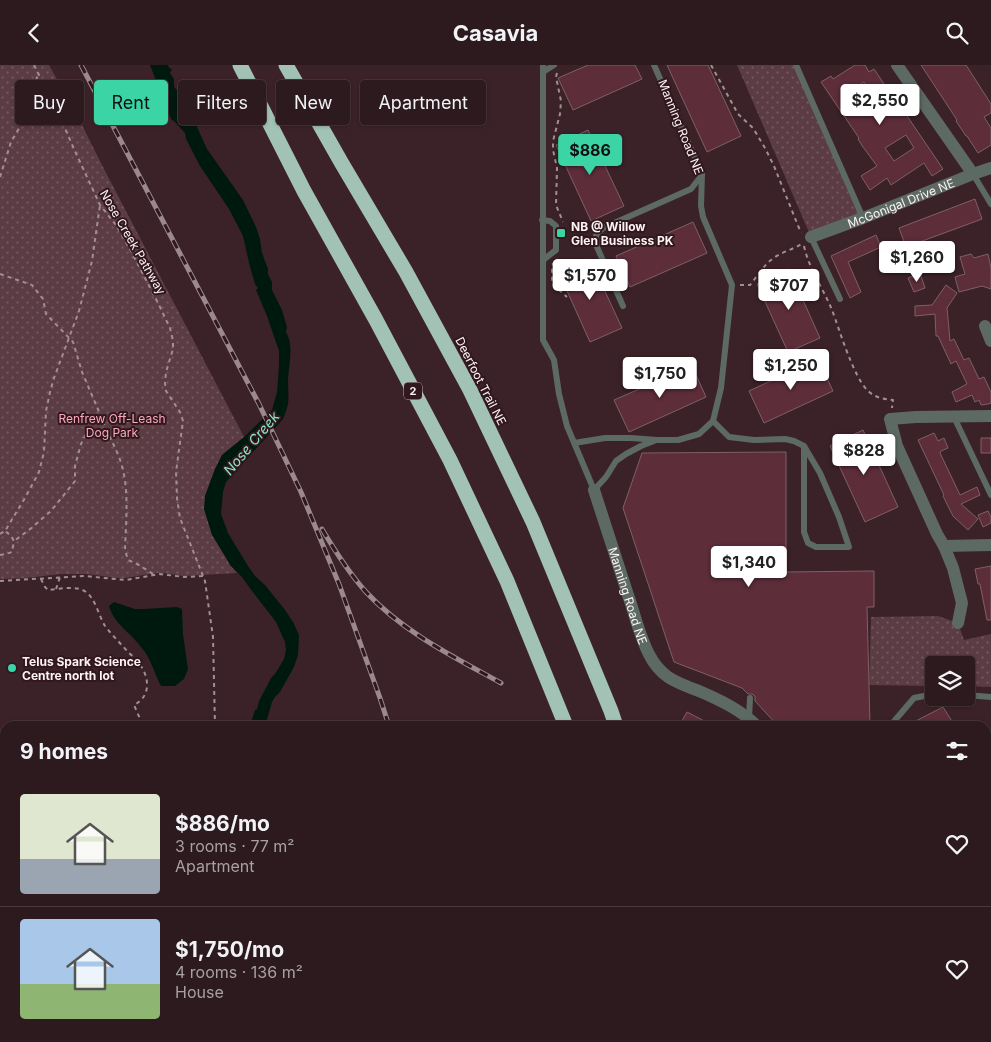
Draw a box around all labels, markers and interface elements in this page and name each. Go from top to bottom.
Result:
icon: back [20,19,48,47]
icon: search [943,19,971,47]
text: Casavia [453,20,538,46]
street label: Manning Road NE [655,77,707,177]
chip: Buy [15,80,84,125]
chip: Rent [94,80,168,125]
chip: Filters [178,80,266,125]
chip: New [276,80,350,125]
chip: Apartment [360,80,486,125]
pin: $2,550 [839,83,921,126]
text: $2,550 [851,90,909,110]
pin: $886 [560,133,620,176]
text: $886 [569,140,611,160]
street label: McGonigal Drive NE [845,175,956,231]
street label: Nose Creek Pathway [97,187,169,297]
place label: NB @ Willow Glen Business PK [571,219,674,248]
marker: NB @ Willow Glen Business PK [555,227,567,239]
pin: $1,260 [876,241,958,283]
text: $1,260 [890,247,944,267]
pin: $1,570 [549,259,631,301]
text: $1,570 [564,265,616,285]
pin: $707 [759,269,819,311]
text: $707 [769,275,809,295]
street label: Deerfoot Trail NE [452,334,510,428]
pin: $1,250 [750,349,832,391]
text: $1,250 [764,355,818,375]
pin: $1,750 [619,357,701,399]
text: $1,750 [634,363,686,383]
road number: 2 [404,383,422,399]
water label: Nose Creek [220,408,283,478]
park label: Renfrew Off-Leash Dog Park [58,411,166,440]
pin: $828 [834,433,894,476]
text: $828 [843,440,885,460]
street label: Manning Road NE [606,545,651,646]
pin: $1,340 [708,545,790,588]
text: $1,340 [722,552,776,572]
place label: Telus Spark Science Centre north lot [22,654,141,683]
map controls [925,656,975,706]
button: layers [925,656,975,706]
marker: Telus Spark Science Centre north lot [6,662,18,674]
icon: filters [943,737,971,765]
text: 9 homes [20,739,108,764]
text: $886/mo [175,811,270,836]
icon: home [60,814,120,874]
icon: heart [943,830,971,858]
text: 3 rooms · 77 m² [175,836,294,856]
text: Apartment [175,856,255,876]
text: $1,750/mo [175,937,284,962]
icon: home [60,939,120,999]
icon: heart [943,955,971,983]
text: 4 rooms · 136 m² [175,962,303,982]
text: House [175,982,224,1002]

